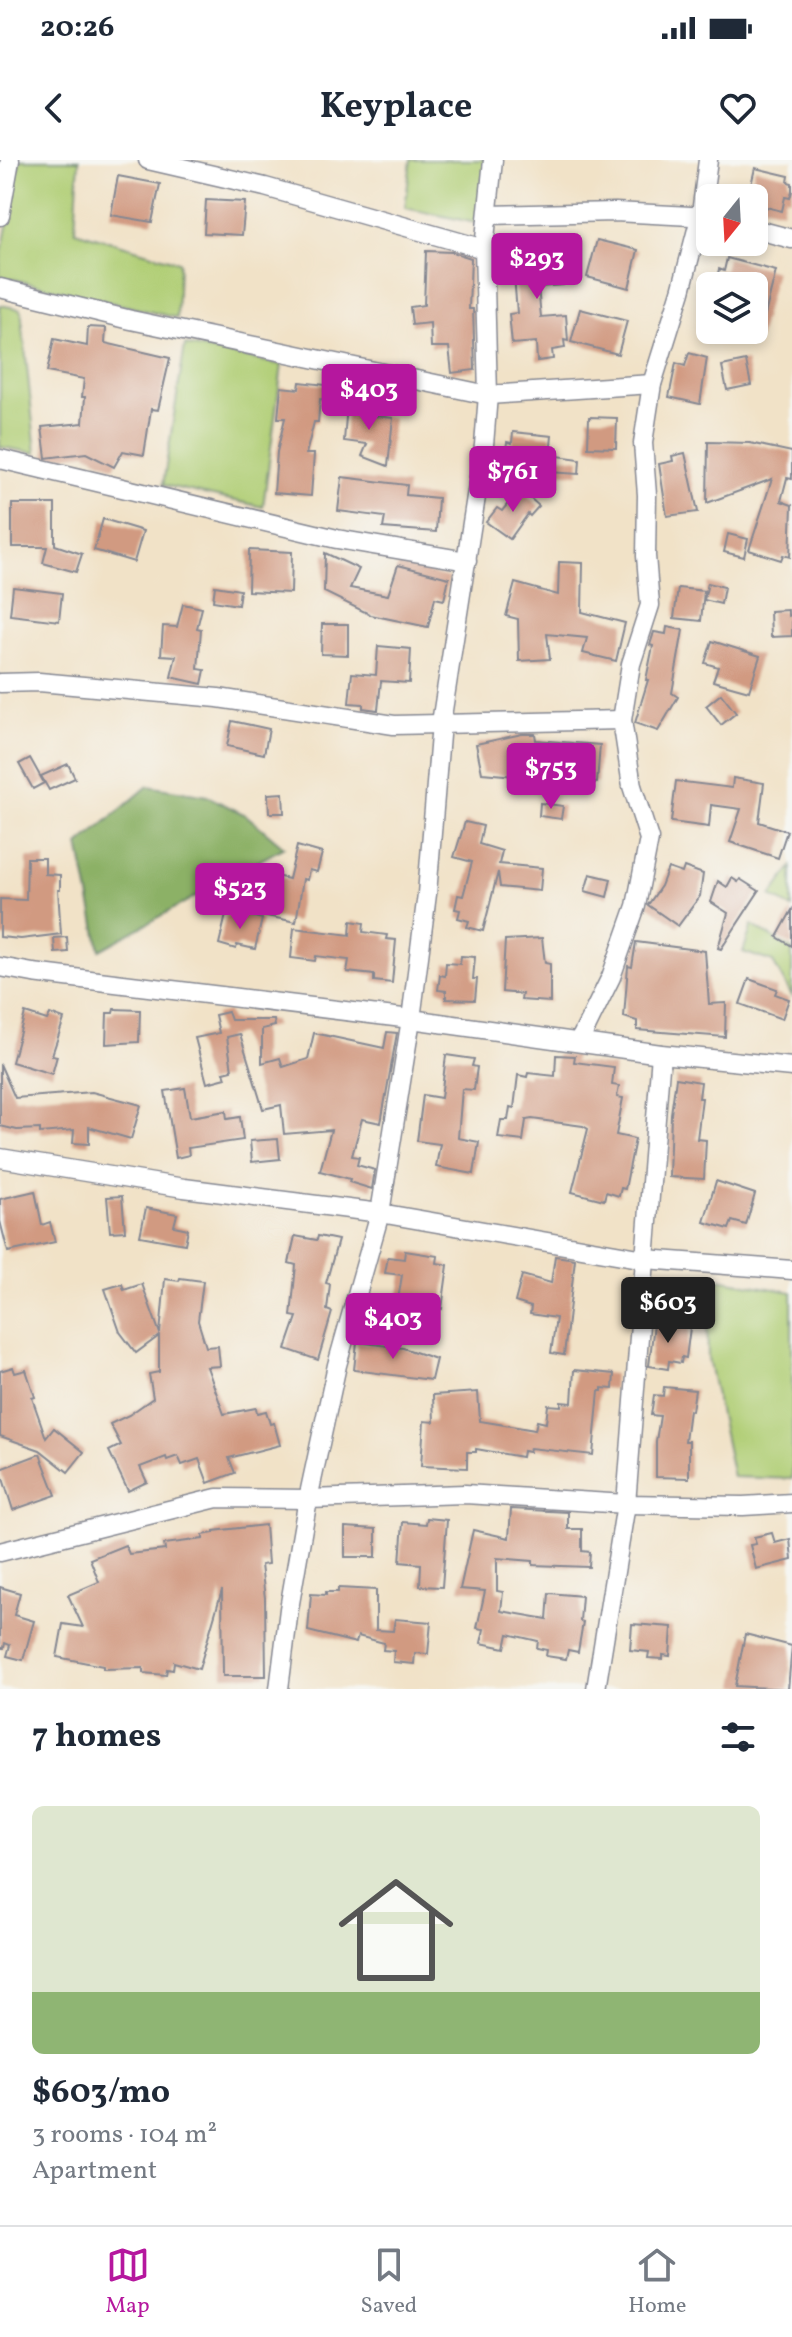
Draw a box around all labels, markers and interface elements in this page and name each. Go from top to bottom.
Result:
text: 20:26 [40,7,115,49]
text: Keyplace [320,83,472,133]
icon: back [32,86,76,130]
icon: heart [716,86,760,130]
north arrow [696,184,768,256]
map controls [696,184,768,344]
pin: $293 [490,233,584,301]
text: $293 [509,241,565,277]
button: layers [696,272,768,344]
pin: $403 [322,364,416,432]
text: $403 [340,372,398,408]
pin: $761 [466,446,560,514]
text: $761 [487,454,539,490]
pin: $753 [504,743,598,811]
text: $753 [525,751,577,787]
pin: $523 [193,863,287,931]
text: $523 [213,871,267,907]
pin: $603 [621,1277,715,1345]
text: $603 [639,1285,697,1321]
pin: $403 [346,1293,440,1361]
text: $403 [364,1301,422,1337]
text: 7 homes [32,1714,161,1761]
icon: filters [716,1715,760,1759]
icon: home [324,1858,468,2002]
text: $603/mo [32,2070,170,2117]
text: 3 rooms · 104 m² [32,2117,217,2153]
text: Apartment [32,2153,157,2189]
tab: Map [106,2243,150,2322]
tab: Saved [361,2243,417,2322]
tab: Home [628,2243,686,2322]

